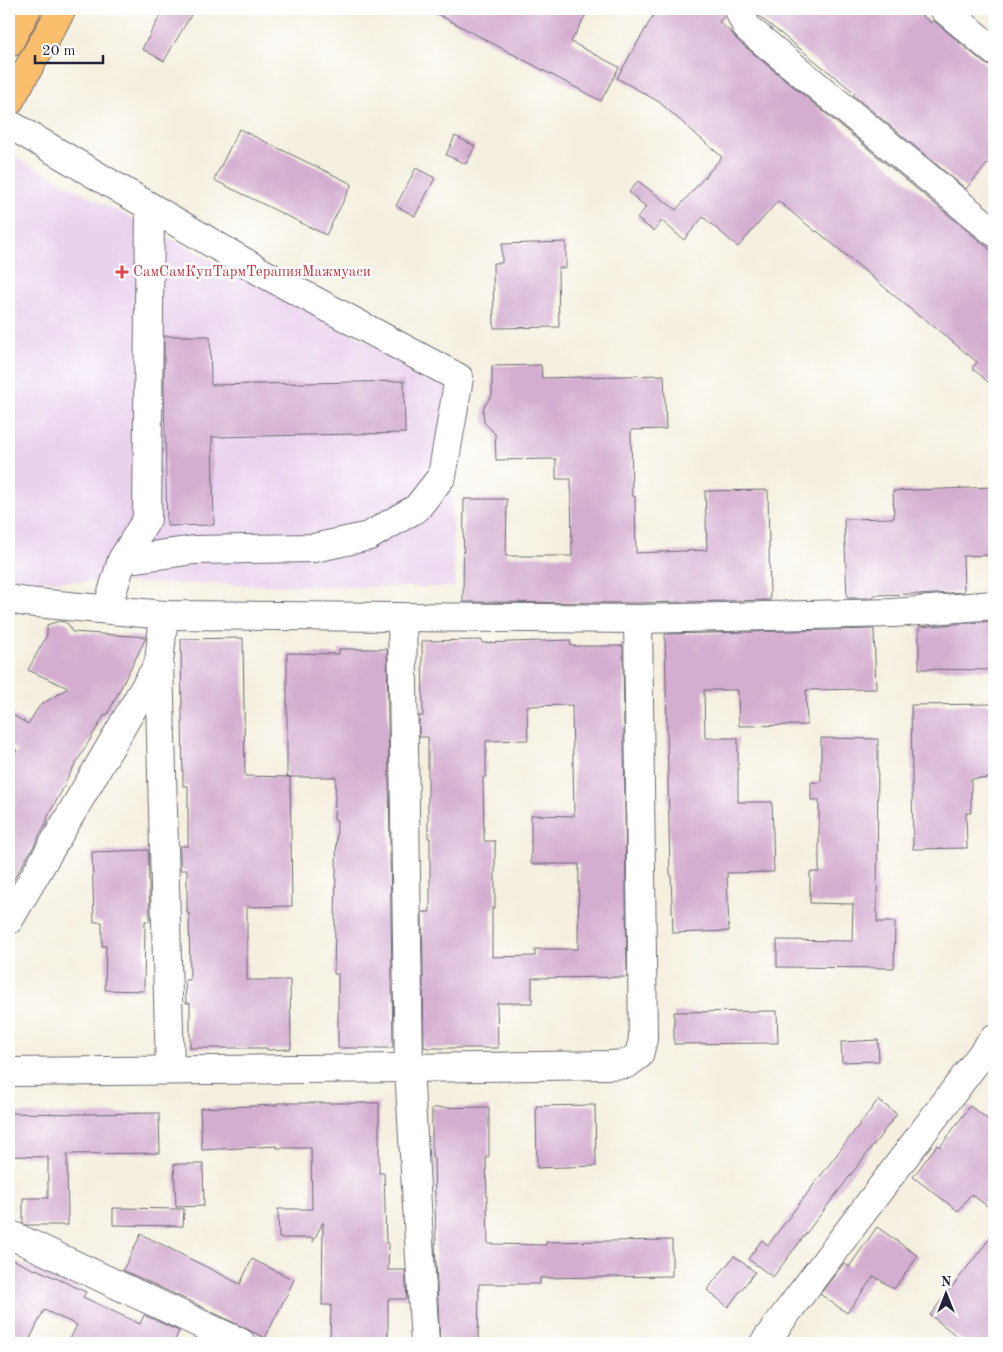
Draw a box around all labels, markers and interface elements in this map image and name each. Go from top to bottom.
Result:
scale bar [35,32,102,64]
text: 20 m [42,44,76,59]
marker: СамСамКупТармТерапияМажмуаси [115,265,129,279]
place label: СамСамКупТармТерапияМажмуаси [133,265,371,280]
north arrow [920,1270,970,1320]
text: N [941,1275,952,1289]

